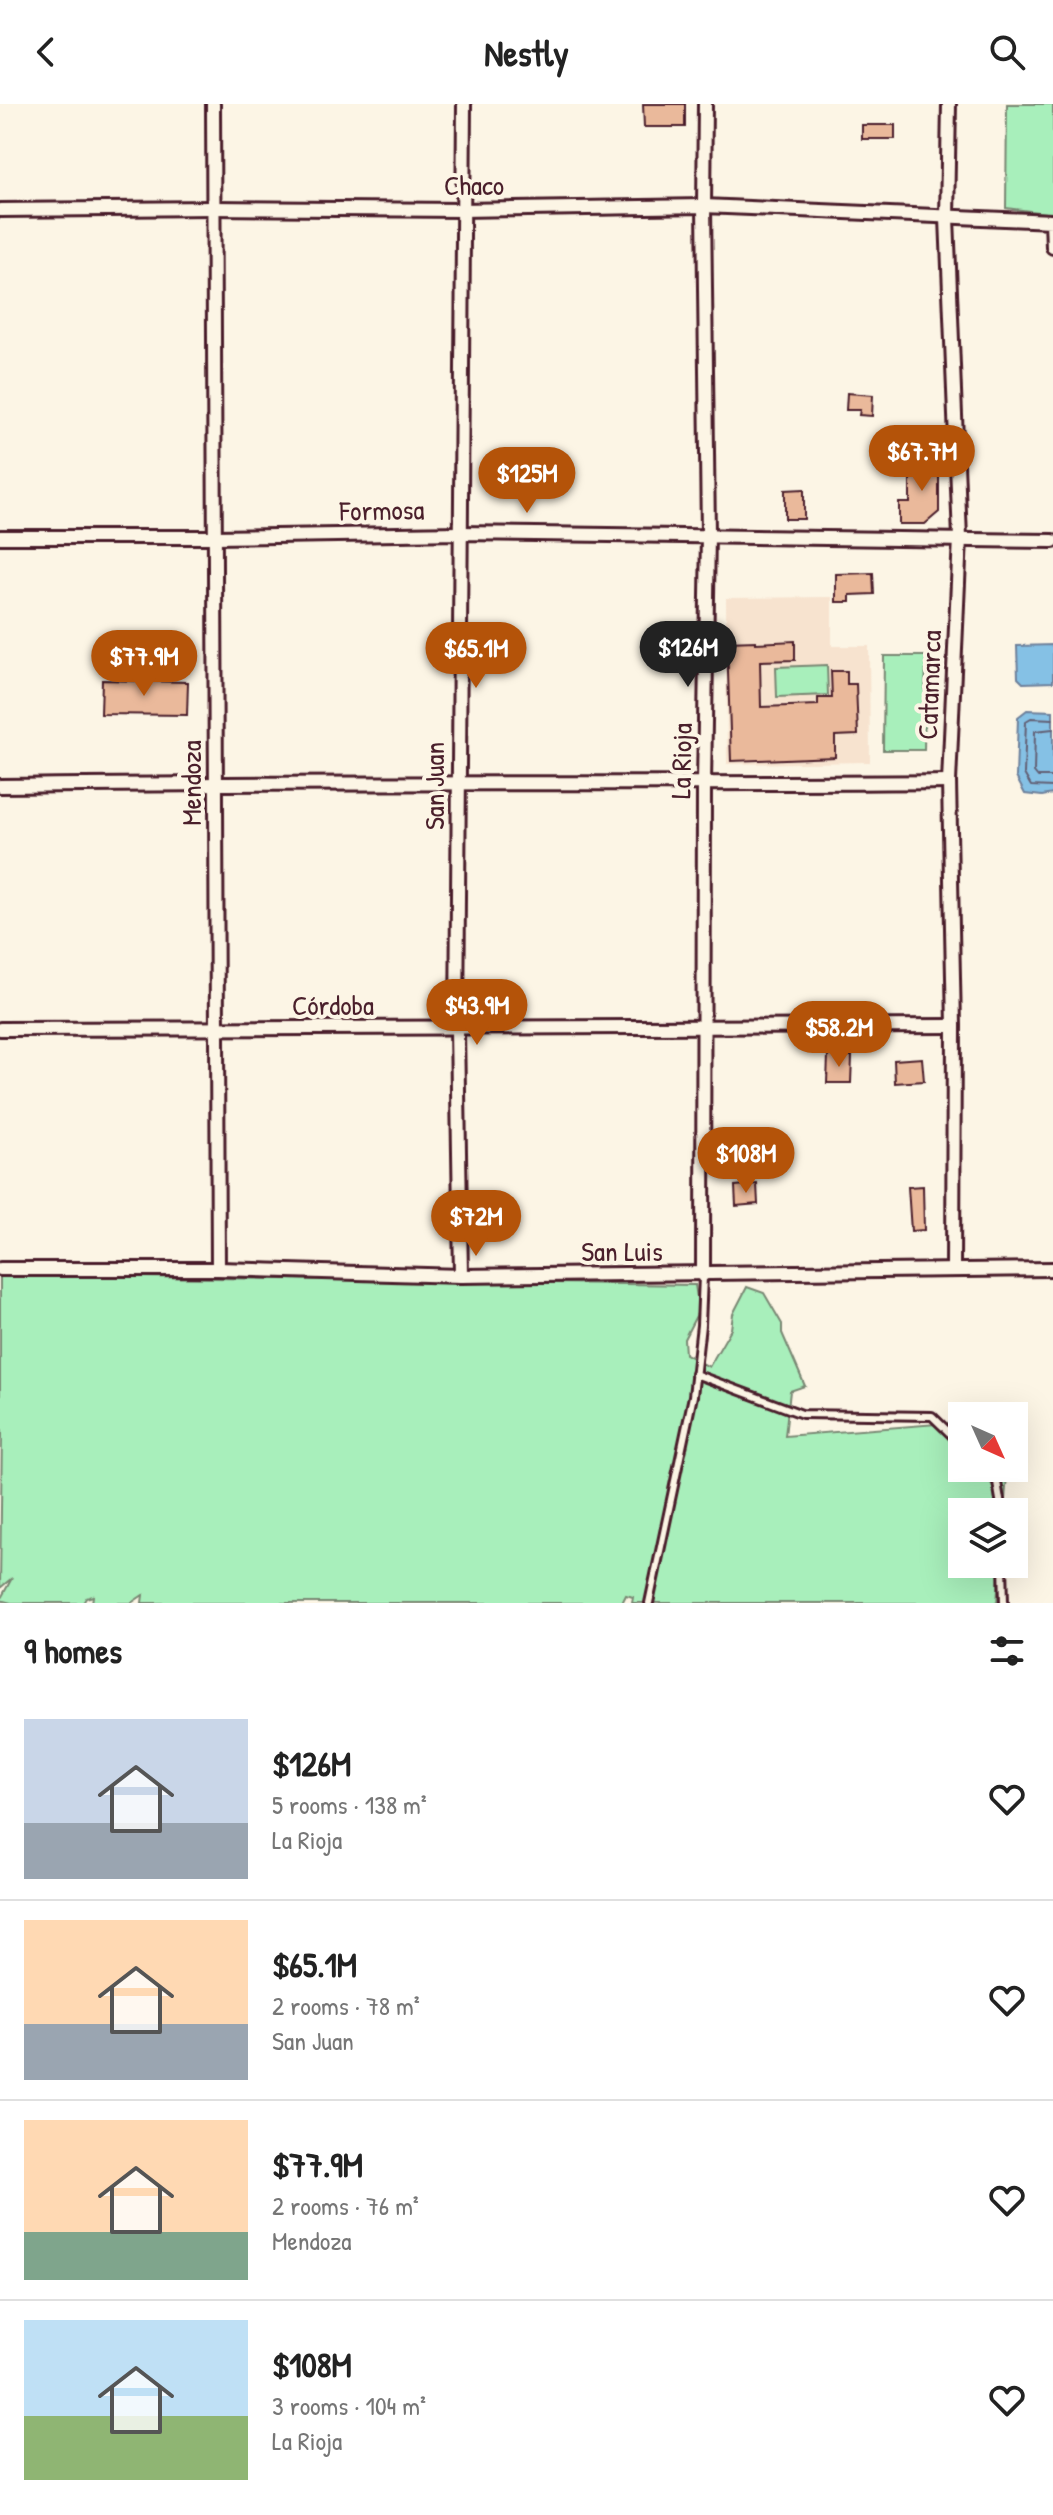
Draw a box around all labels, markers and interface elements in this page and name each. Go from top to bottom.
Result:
text: Nestly [484,28,569,77]
icon: back [24,30,68,74]
icon: search [985,30,1029,74]
street label: Chaco [444,166,504,204]
pin: $67.7M [857,425,987,493]
text: $67.7M [887,433,957,468]
pin: $125M [471,447,583,515]
text: $125M [496,455,558,490]
street label: Formosa [338,490,425,530]
pin: $126M [632,621,744,689]
pin: $65.1M [411,622,541,690]
text: $126M [658,629,718,664]
pin: $77.9M [79,630,209,698]
text: $65.1M [443,630,509,665]
street label: Catamarca [908,630,950,740]
text: $77.9M [109,638,179,673]
street label: La Rioja [661,723,701,799]
street label: Mendoza [172,740,210,826]
street label: San Juan [415,742,453,830]
pin: $43.9M [412,979,542,1047]
street label: Córdoba [292,986,374,1024]
text: $43.9M [444,987,510,1022]
pin: $58.2M [774,1001,904,1069]
text: $58.2M [805,1009,873,1044]
pin: $108M [690,1127,802,1195]
text: $108M [716,1135,777,1170]
pin: $72M [429,1190,523,1258]
text: $72M [449,1198,503,1233]
street label: San Luis [581,1232,663,1270]
north arrow [948,1402,1028,1482]
map controls [948,1402,1028,1578]
button: layers [948,1498,1028,1578]
text: 9 homes [24,1628,122,1674]
icon: filters [985,1629,1029,1673]
text: $126M [272,1741,351,1787]
icon: home [88,1751,184,1847]
icon: heart [985,1777,1029,1821]
text: 5 rooms · 138 m² [272,1787,427,1822]
text: La Rioja [272,1822,342,1857]
text: $65.1M [272,1942,357,1988]
icon: home [88,1952,184,2048]
icon: heart [985,1978,1029,2022]
text: 2 rooms · 78 m² [272,1988,420,2023]
text: San Juan [272,2023,354,2058]
text: $77.9M [272,2142,363,2188]
icon: home [88,2152,184,2248]
icon: heart [985,2178,1029,2222]
text: 2 rooms · 76 m² [272,2188,419,2223]
text: Mendoza [272,2223,352,2258]
text: $108M [272,2342,352,2388]
icon: home [88,2352,184,2448]
icon: heart [985,2378,1029,2422]
text: 3 rooms · 104 m² [272,2388,426,2423]
text: La Rioja [272,2423,342,2458]

